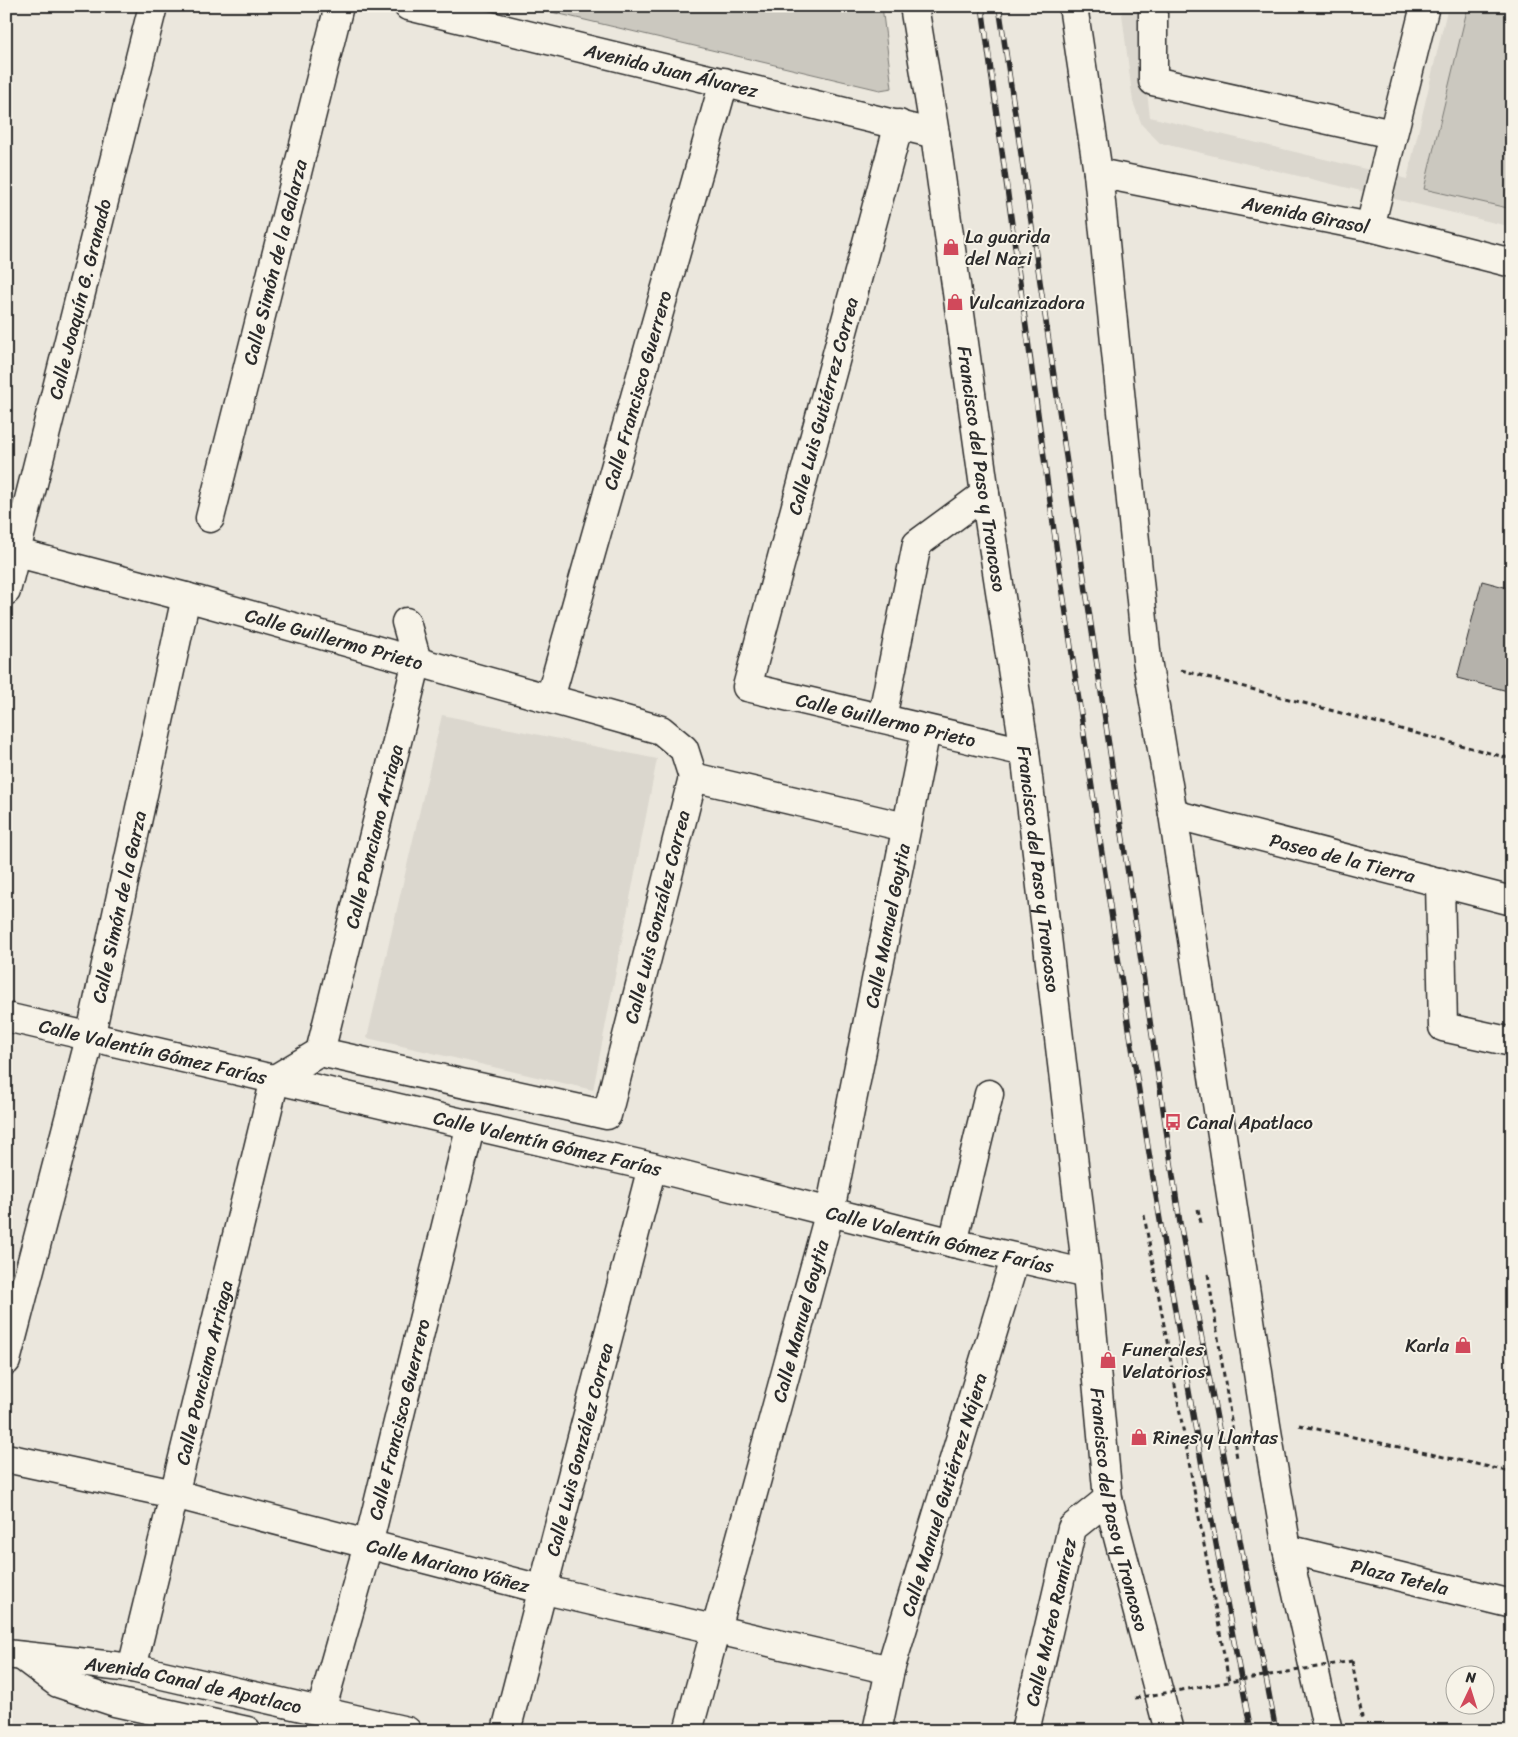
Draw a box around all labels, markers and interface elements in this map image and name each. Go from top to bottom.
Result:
street label: Avenida Juan Álvarez [580,33,763,107]
street label: Calle Simón de la Galarza [233,155,316,368]
street label: Avenida Girasol [1238,185,1373,243]
street label: Calle Joaquín G. Granado [38,195,120,403]
place label: La guarida del Nazi [965,220,1051,275]
shop icon: La guarida del Nazi [941,237,961,257]
street label: Calle Francisco Guerrero [593,286,681,494]
place label: Vulcanizadora [969,286,1085,319]
shop icon: Vulcanizadora [945,292,965,312]
street label: Calle Luis Gutiérrez Correa [778,293,868,519]
street label: Francisco del Paso y Troncoso [948,344,1016,594]
street label: Calle Guillermo Prieto [241,598,427,679]
street label: Calle Guillermo Prieto [793,683,979,757]
street label: Calle Ponciano Arriaga [335,741,412,932]
street label: Francisco del Paso y Troncoso [1008,743,1070,994]
street label: Calle Luis González Correa [614,806,700,1027]
street label: Calle Simón de la Garza [82,807,156,1006]
street label: Paseo de la Tierra [1266,823,1419,892]
street label: Calle Manuel Goytia [854,840,920,1011]
street label: Calle Valentín Gómez Farías [36,1009,271,1094]
street label: Calle Valentín Gómez Farías [430,1100,665,1185]
place label: Canal Apatlaco [1187,1106,1313,1139]
bus stop icon: Canal Apatlaco [1163,1112,1183,1132]
street label: Calle Valentín Gómez Farías [823,1195,1057,1282]
street label: Calle Manuel Goytia [762,1236,838,1406]
street label: Calle Ponciano Arriaga [165,1277,242,1468]
street label: Calle Francisco Guerrero [358,1315,439,1523]
place label: Karla [1405,1329,1449,1362]
place label: Funerales Velatorios [1122,1333,1206,1388]
shop icon: Karla [1453,1335,1473,1355]
street label: Calle Luis González Correa [535,1339,622,1560]
shop icon: Funerales Velatorios [1098,1350,1118,1370]
street label: Calle Manuel Gutiérrez Nájera [891,1368,996,1620]
street label: Francisco del Paso y Troncoso [1081,1386,1159,1635]
place label: Rines y Llantas [1153,1421,1278,1454]
shop icon: Rines y Llantas [1129,1427,1149,1447]
street label: Calle Mariano Yáñez [363,1528,534,1602]
street label: Calle Mateo Ramírez [1015,1533,1086,1709]
street label: Plaza Tetela [1347,1549,1453,1605]
street label: Avenida Canal de Apatlaco [82,1646,305,1723]
north arrow [1446,1664,1496,1714]
text: N [1464,1665,1477,1690]

